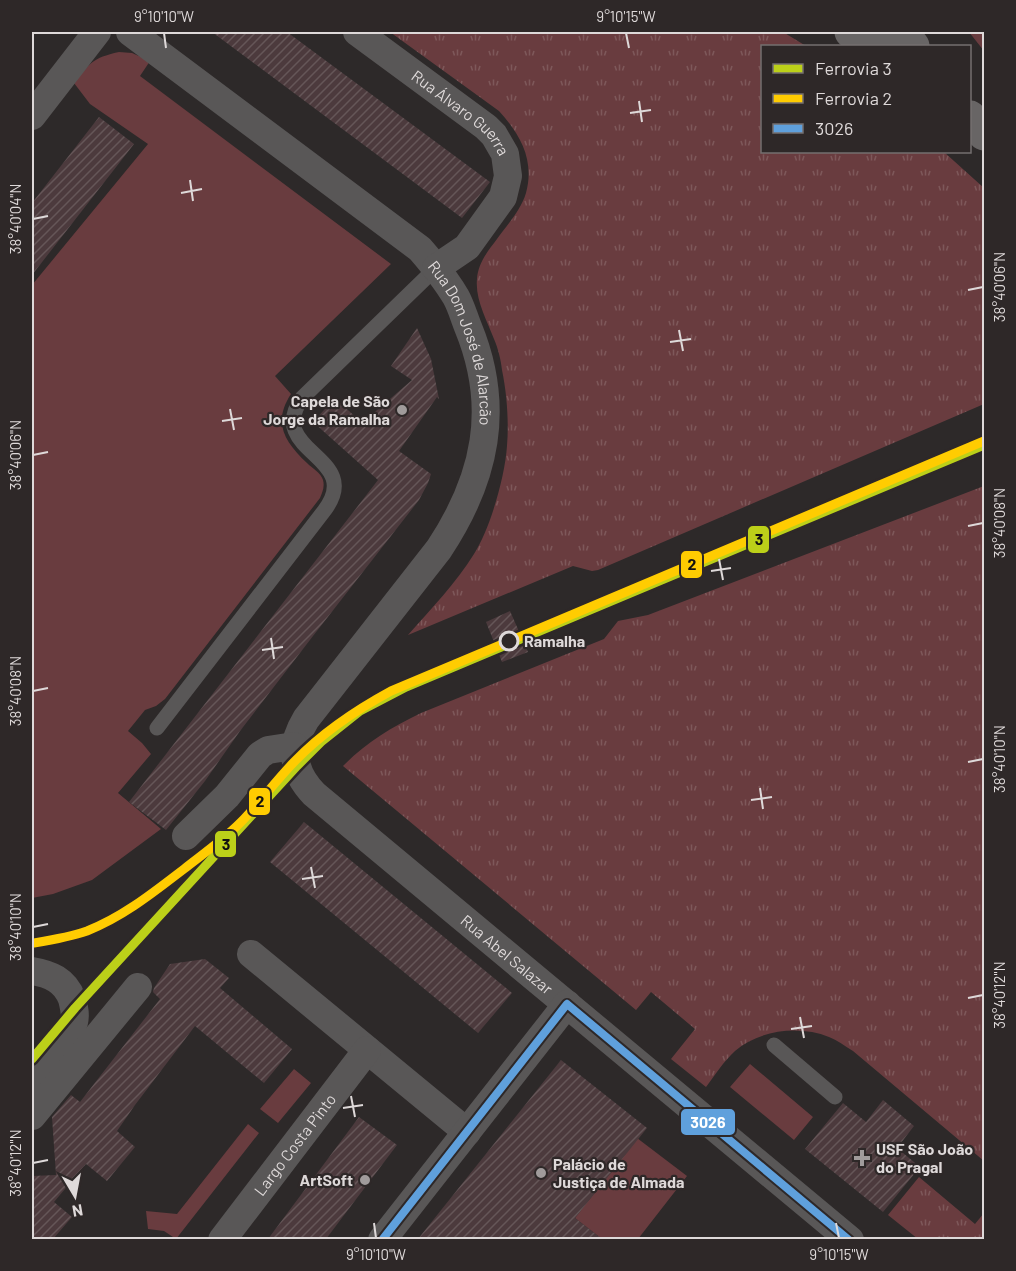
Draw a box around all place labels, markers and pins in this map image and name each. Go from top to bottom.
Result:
place label: Capela de São Jorge da Ramalha [263,391,390,428]
marker: Capela de São Jorge da Ramalha [395,403,409,417]
marker: Ramalha [499,631,519,651]
place label: Ramalha [524,631,585,650]
place label: USF São João do Pragal [876,1139,973,1176]
marker: USF São João do Pragal [853,1149,871,1167]
place label: Palácio de Justiça de Almada [553,1154,684,1191]
marker: Palácio de Justiça de Almada [534,1166,548,1180]
place label: ArtSoft [299,1170,353,1189]
marker: ArtSoft [358,1173,372,1187]

